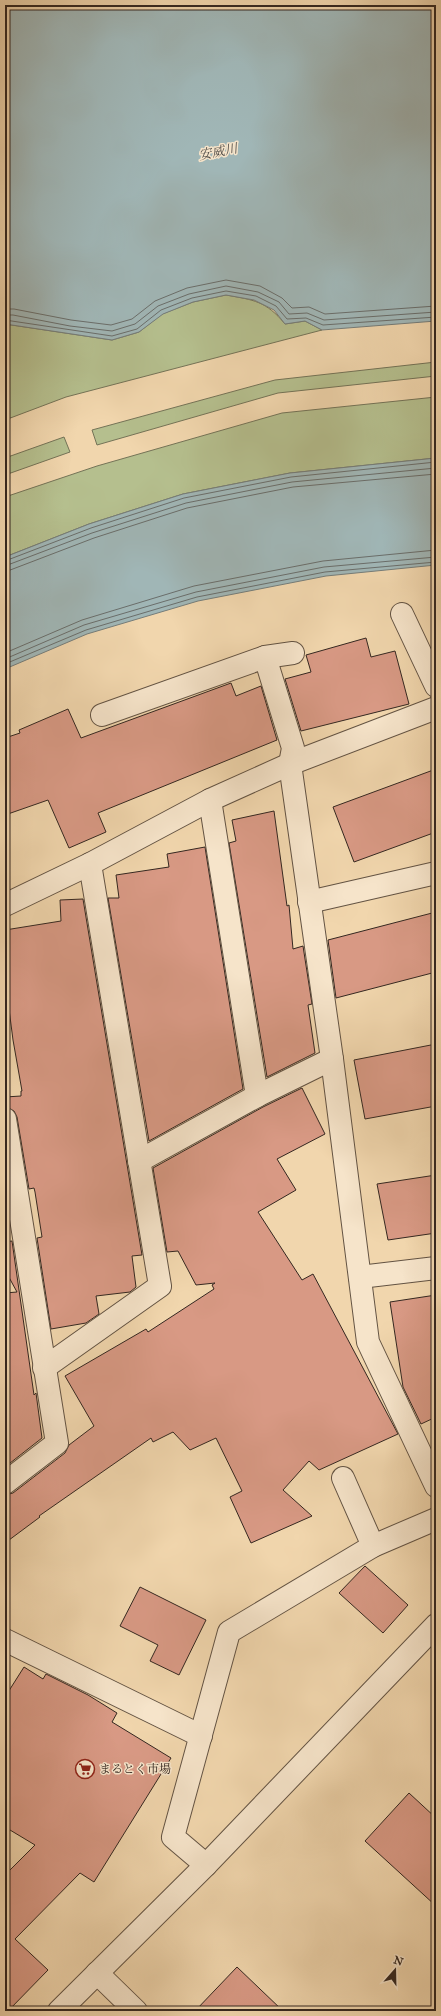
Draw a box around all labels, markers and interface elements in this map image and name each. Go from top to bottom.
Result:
water label: 安威川 [197,140,241,164]
supermarket icon: まるとく市場 [74,1758,96,1780]
place label: まるとく市場 [99,1762,171,1776]
north arrow [375,1950,415,1990]
text: N [392,1953,405,1969]

